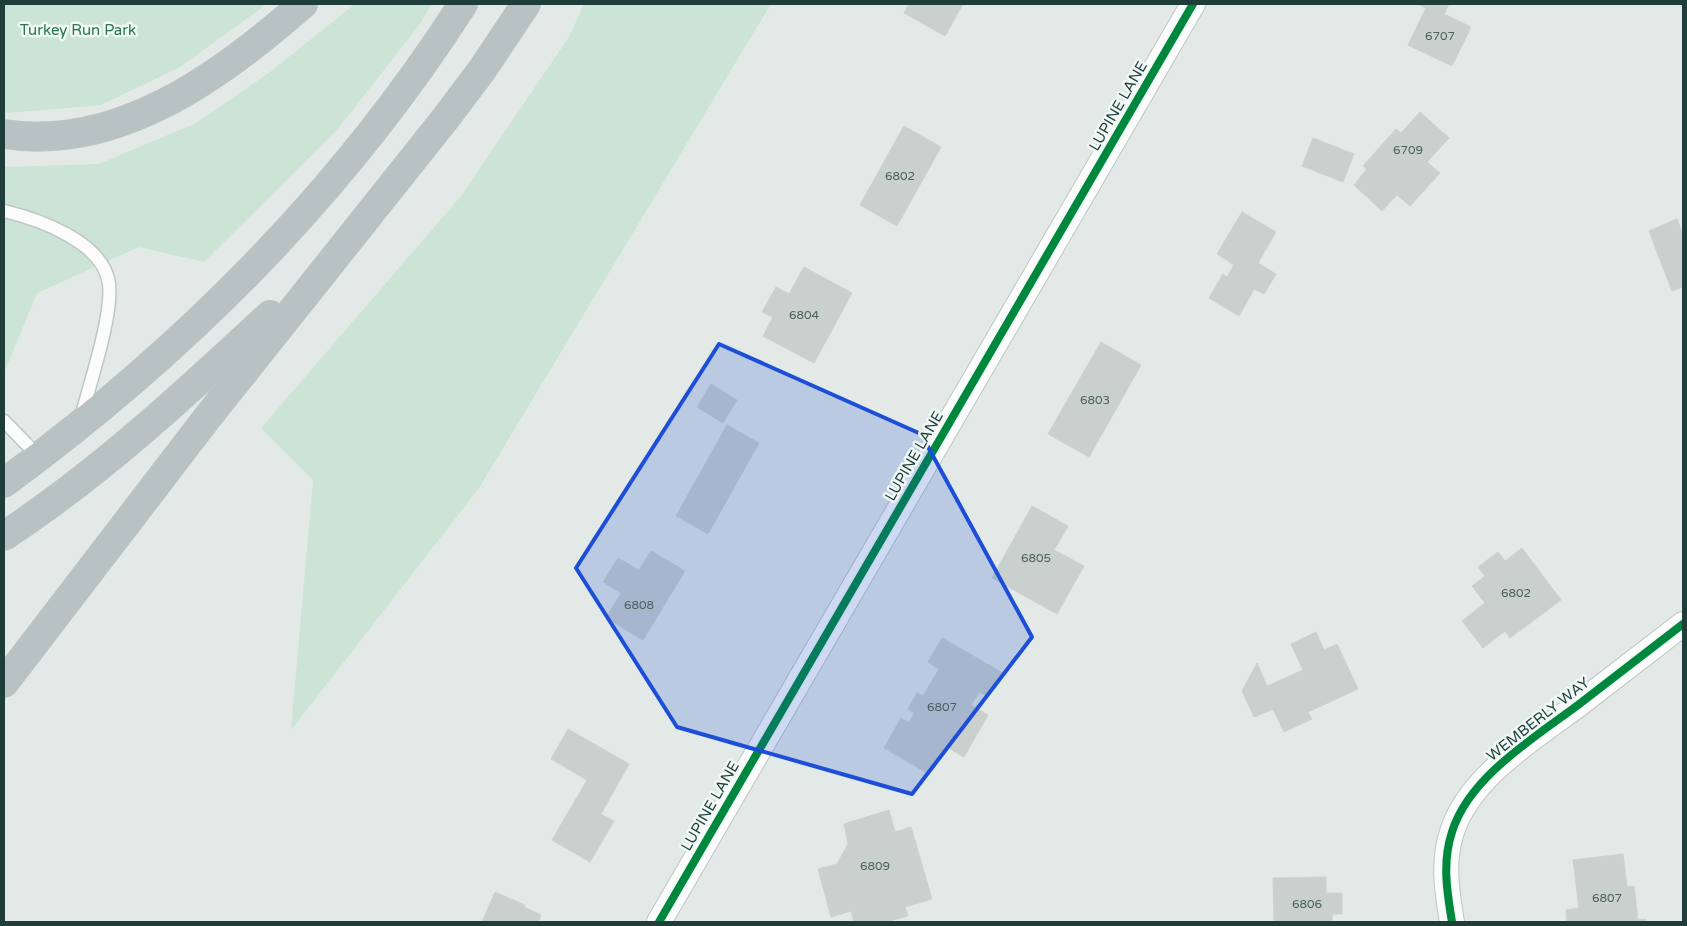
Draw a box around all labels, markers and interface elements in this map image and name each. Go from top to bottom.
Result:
park label: Turkey Run Park [20,21,136,39]
house number: 6707 [1425,29,1455,43]
street label: LUPINE LANE [1085,58,1151,154]
house number: 6709 [1393,143,1423,157]
house number: 6802 [885,169,915,183]
house number: 6804 [789,308,820,322]
house number: 6803 [1080,393,1110,407]
street label: LUPINE LANE [881,408,947,504]
house number: 6805 [1021,551,1051,565]
house number: 6802 [1501,586,1531,600]
house number: 6808 [624,598,654,612]
street label: WEMBERLY WAY [1483,673,1593,765]
house number: 6807 [927,700,957,714]
street label: LUPINE LANE [677,758,743,854]
house number: 6809 [860,859,890,873]
house number: 6807 [1592,891,1622,905]
house number: 6806 [1292,897,1322,911]

